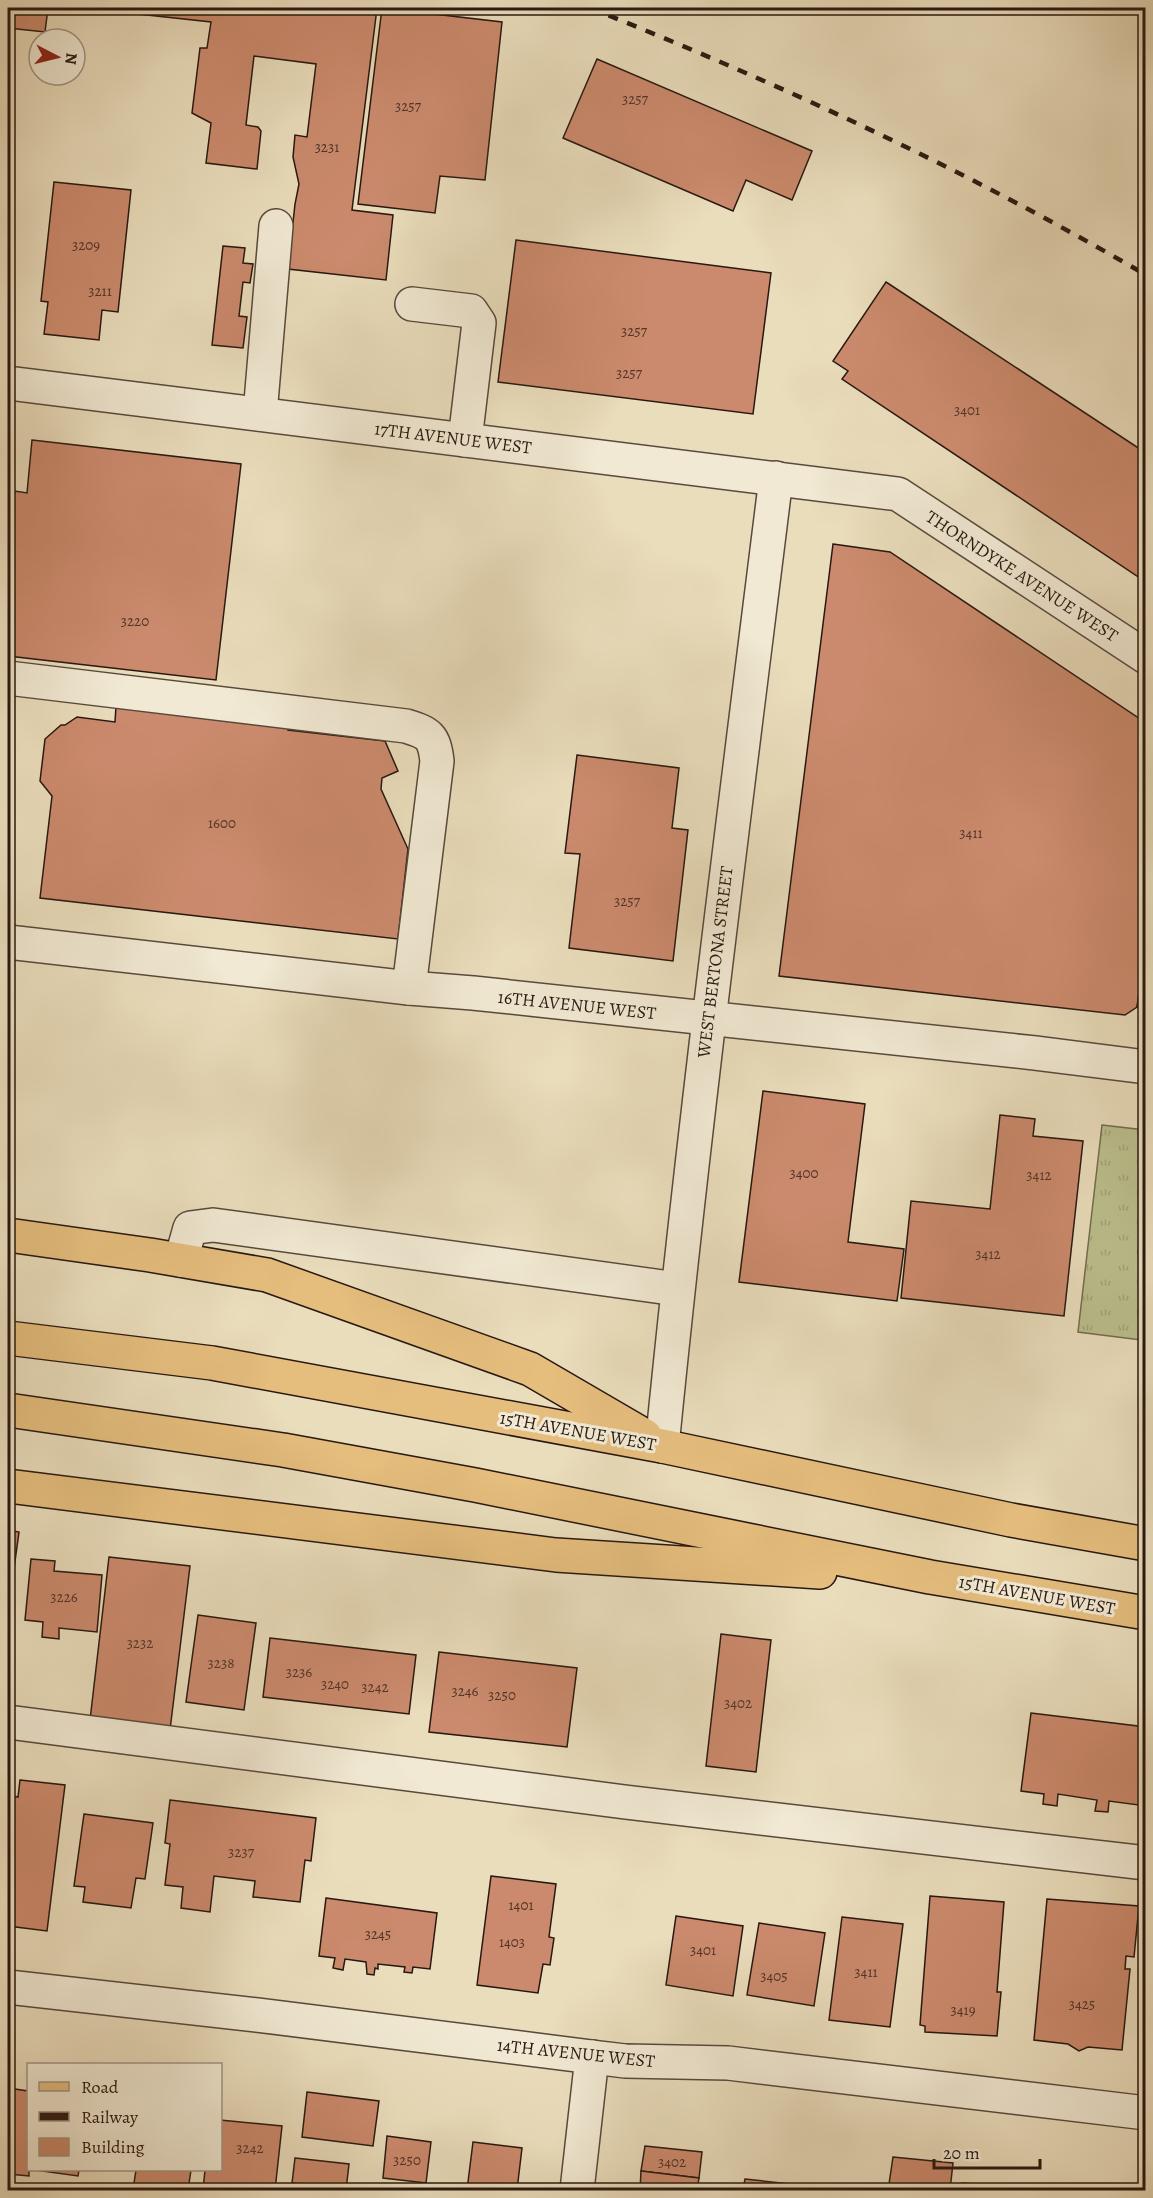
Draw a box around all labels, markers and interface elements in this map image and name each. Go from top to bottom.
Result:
north arrow [27,27,87,87]
text: N [59,52,83,66]
house number: 3257 [622,89,649,109]
house number: 3257 [395,96,422,116]
house number: 3231 [315,137,339,157]
house number: 3209 [72,235,100,255]
house number: 3211 [88,281,112,301]
house number: 3257 [621,321,648,341]
house number: 3257 [616,363,643,383]
house number: 3401 [954,400,980,420]
street label: 17TH AVENUE WEST [373,416,533,460]
street label: THORNDYKE AVENUE WEST [921,505,1123,647]
house number: 3220 [121,611,149,631]
house number: 1600 [208,813,236,833]
house number: 3411 [959,823,983,843]
street label: WEST BERTONA STREET [691,865,739,1060]
house number: 3257 [614,891,641,911]
street label: 16TH AVENUE WEST [497,985,657,1025]
house number: 3400 [789,1163,819,1183]
house number: 3412 [1026,1165,1052,1185]
house number: 3412 [975,1244,1001,1264]
street label: 15TH AVENUE WEST [498,1405,658,1457]
street label: 15TH AVENUE WEST [957,1569,1117,1621]
house number: 3226 [50,1587,78,1607]
house number: 3232 [127,1633,153,1653]
house number: 3238 [208,1653,234,1673]
house number: 3236 [286,1662,312,1682]
house number: 3240 [321,1674,349,1694]
house number: 3242 [361,1677,389,1697]
house number: 3246 [451,1681,479,1701]
house number: 3250 [488,1685,516,1705]
house number: 3402 [724,1693,752,1713]
house number: 3237 [228,1842,255,1862]
house number: 1401 [508,1895,534,1915]
house number: 3245 [365,1924,391,1944]
house number: 1403 [499,1932,525,1952]
house number: 3401 [690,1940,716,1960]
house number: 3411 [854,1962,878,1982]
house number: 3405 [760,1966,788,1986]
house number: 3425 [1069,1994,1095,2014]
house number: 3419 [951,2000,976,2020]
street label: 14TH AVENUE WEST [496,2033,656,2073]
legend [27,2063,222,2171]
text: Road [81,2075,119,2099]
text: Railway [81,2105,139,2129]
scale bar [934,2132,1040,2170]
text: Building [81,2135,145,2159]
house number: 3242 [236,2138,264,2158]
text: 20 m [943,2141,980,2165]
house number: 3250 [393,2150,421,2170]
house number: 3402 [658,2152,686,2172]

